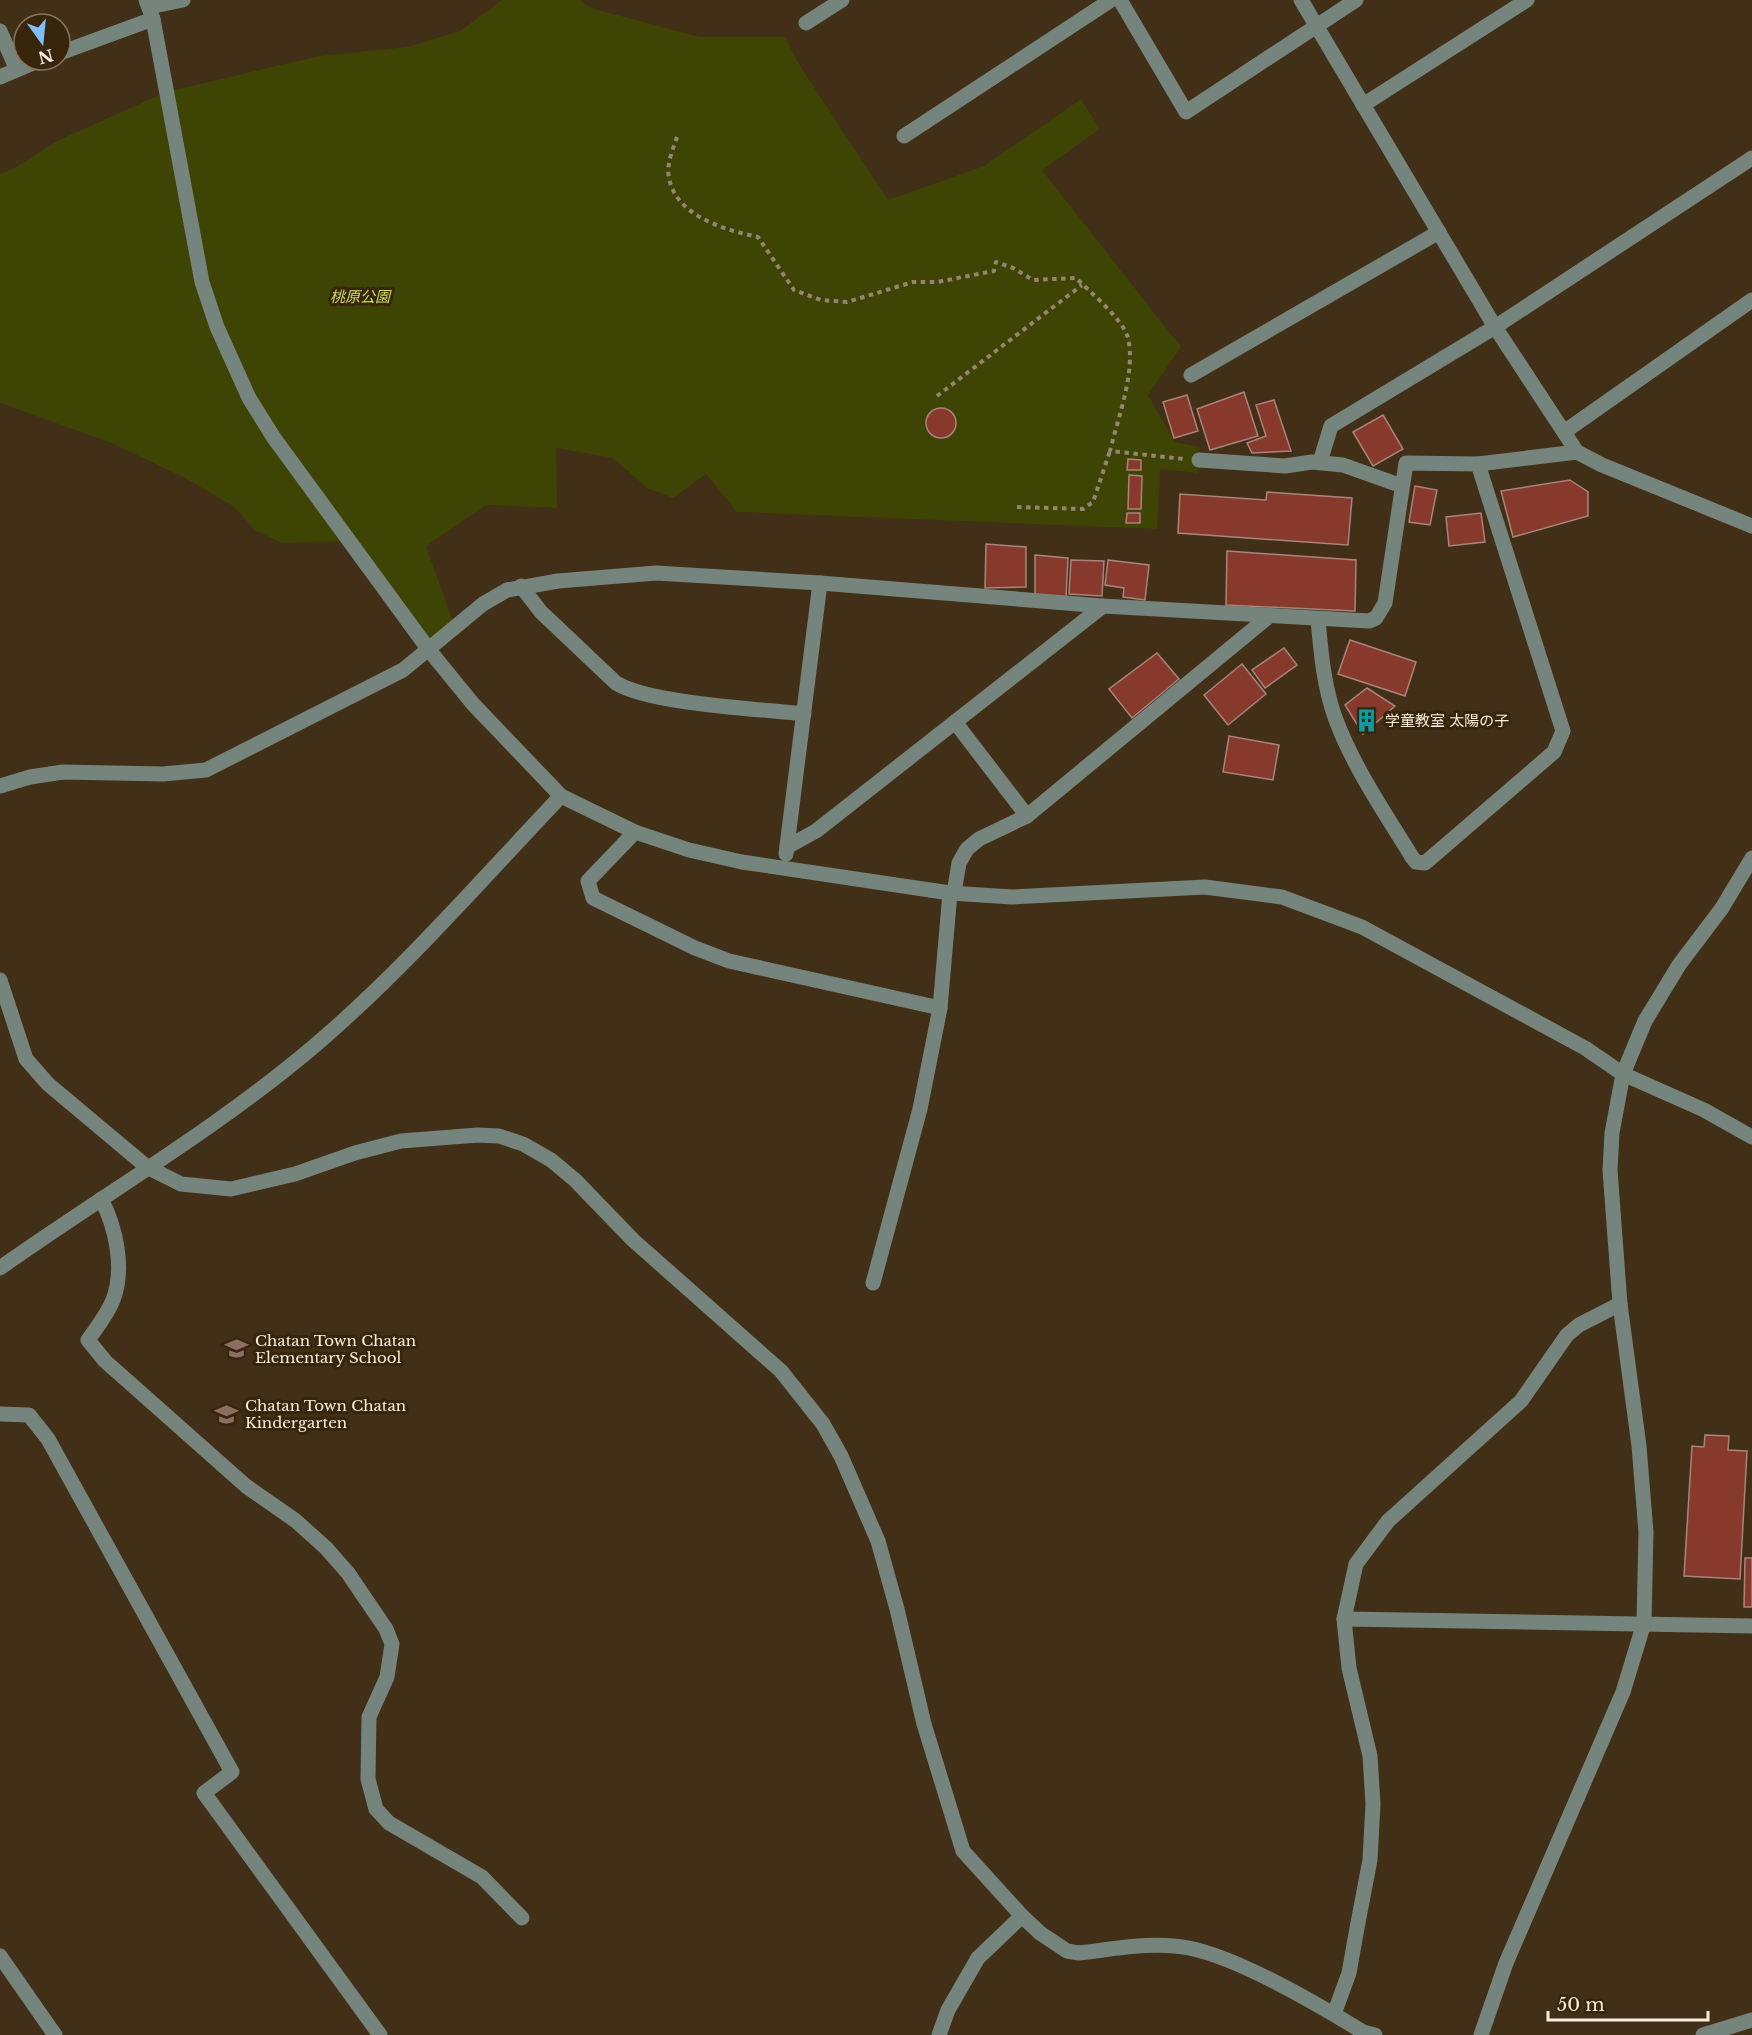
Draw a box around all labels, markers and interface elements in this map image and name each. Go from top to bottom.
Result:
north arrow [12,12,72,72]
text: N [36,45,56,68]
park label: 桃原公園 [330,287,392,306]
building icon: 学童教室 太陽の子 [1354,707,1380,733]
place label: 学童教室 太陽の子 [1385,711,1509,730]
place label: Chatan Town Chatan Elementary School [255,1331,416,1367]
school or university icon: Chatan Town Chatan Elementary School [224,1336,250,1362]
place label: Chatan Town Chatan Kindergarten [245,1396,406,1432]
school or university icon: Chatan Town Chatan Kindergarten [214,1401,240,1427]
scale bar [1548,1984,1708,2022]
text: 50 m [1557,1994,1605,2016]

